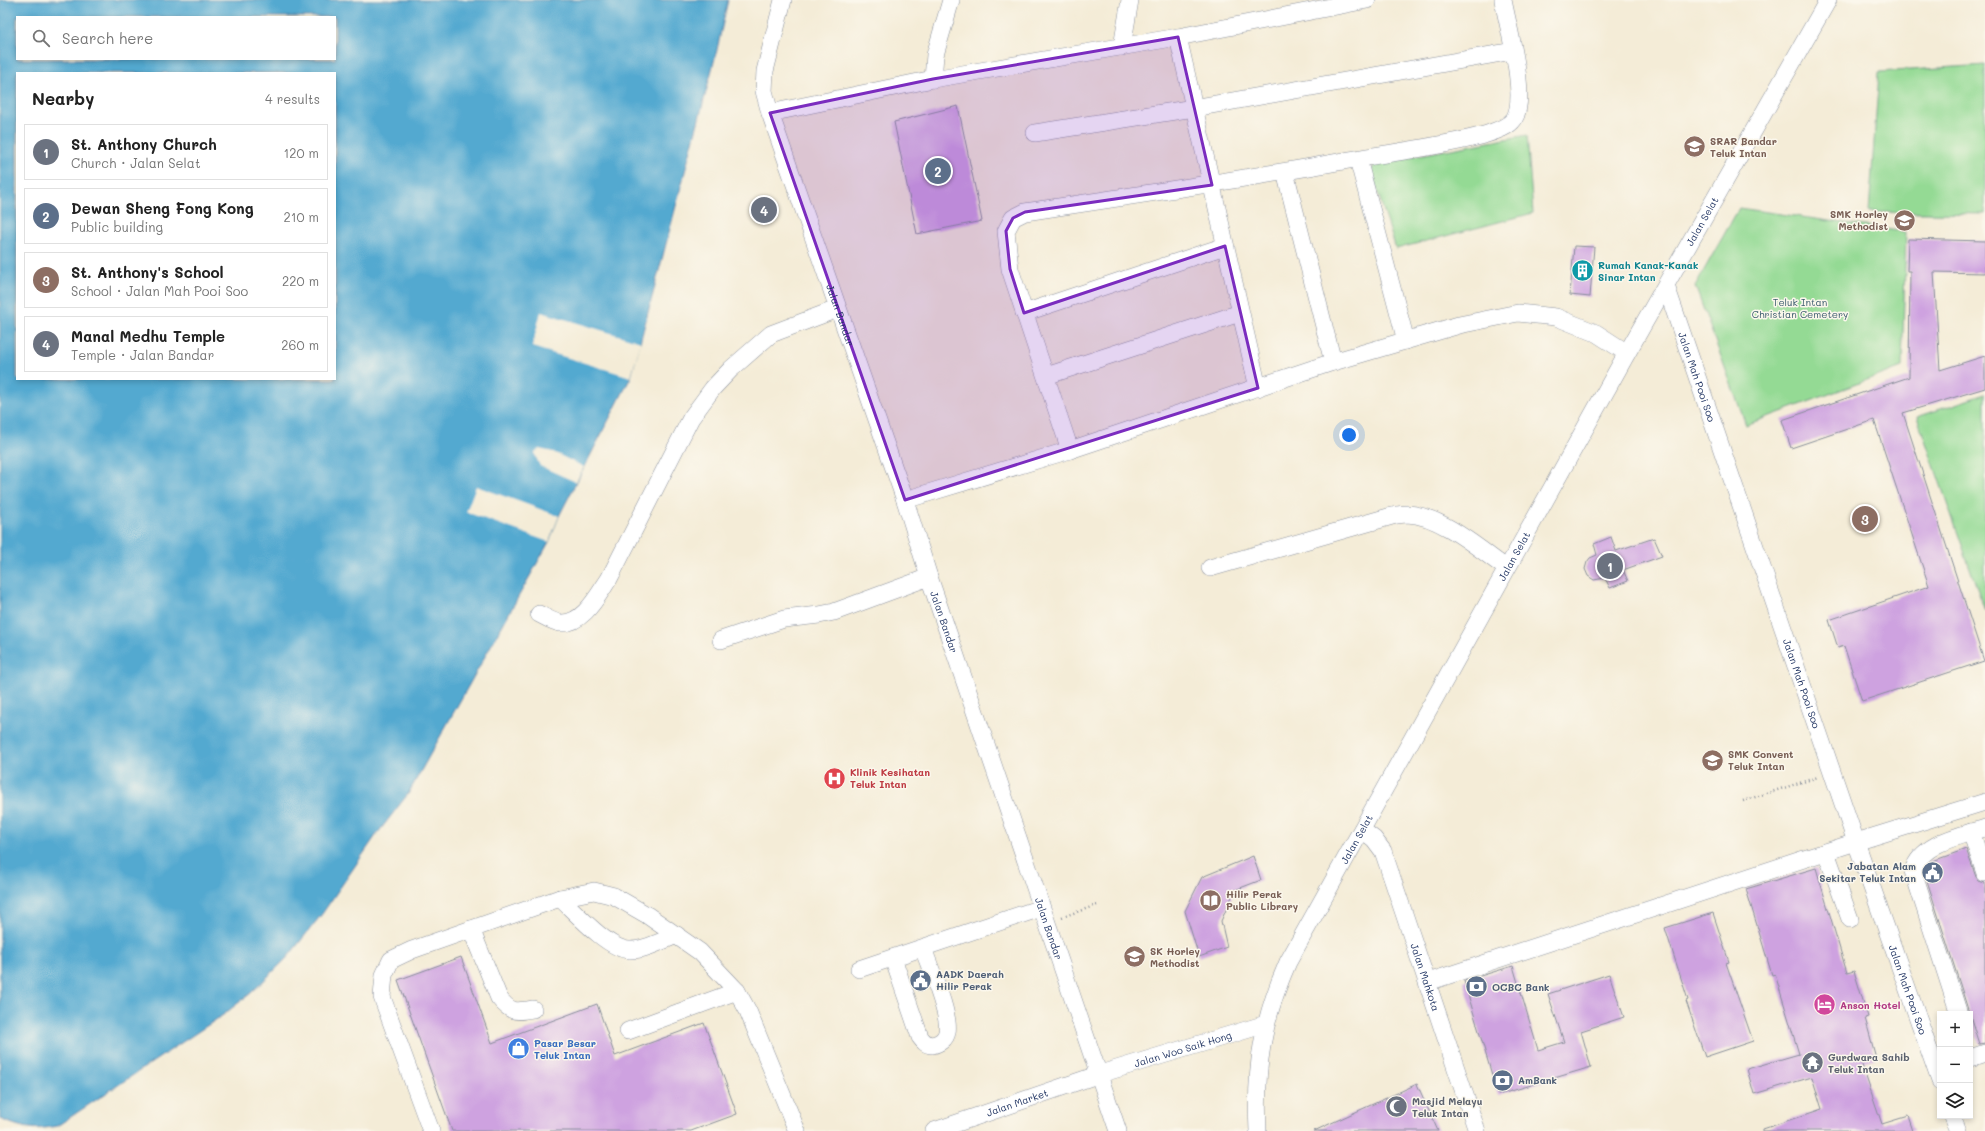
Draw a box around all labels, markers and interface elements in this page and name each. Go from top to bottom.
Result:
search box [16,16,336,60]
icon: search [30,27,52,49]
text: Search here [62,28,153,48]
text: Nearby [32,87,94,109]
text: 4 results [265,90,320,107]
text: St. Anthony Church [71,134,217,154]
school or university icon: SRAR Bandar Teluk Intan [1681,134,1707,160]
place label: SRAR Bandar Teluk Intan [1710,134,1777,160]
text: 1 [43,144,49,161]
text: 120 m [283,144,319,161]
text: Church · Jalan Selat [71,154,201,171]
pin: 2 [925,156,951,186]
street label: Jalan Selat [1683,194,1722,248]
pin: 4 [751,195,777,225]
text: Dewan Sheng Fong Kong [71,198,254,218]
place label: SMK Horley Methodist [1830,207,1889,233]
school or university icon: SMK Horley Methodist [1891,207,1917,233]
text: 2 [42,208,50,225]
text: 210 m [283,208,319,225]
text: Public building [71,218,163,235]
building icon: Rumah Kanak-Kanak Sinar Intan [1569,258,1595,284]
place label: Rumah Kanak-Kanak Sinar Intan [1598,258,1698,284]
text: St. Anthony's School [71,262,224,282]
text: 3 [42,272,50,289]
text: 220 m [282,272,319,289]
text: School · Jalan Mah Pooi Soo [71,282,248,299]
street label: Jalan Bandar [823,282,858,348]
park label: Teluk Intan Christian Cemetery [1752,295,1848,321]
text: Manal Medhu Temple [71,326,225,346]
street label: Jalan Mah Pooi Soo [1675,330,1719,424]
text: 4 [42,336,50,353]
text: 260 m [281,336,319,353]
text: Temple · Jalan Bandar [71,346,214,363]
your location [1339,425,1359,445]
pin: 3 [1852,504,1878,534]
street label: Jalan Selat [1495,529,1533,583]
pin: 1 [1597,551,1623,581]
street label: Jalan Bandar [927,589,961,655]
street label: Jalan Mah Pooi Soo [1780,637,1824,730]
school or university icon: SMK Convent Teluk Intan [1700,747,1726,773]
place label: SMK Convent Teluk Intan [1728,747,1794,773]
hospital icon: Klinik Kesihatan Teluk Intan [822,765,848,791]
place label: Klinik Kesihatan Teluk Intan [850,765,930,791]
street label: Jalan Selat [1337,812,1376,866]
place label: Jabatan Alam Sekitar Teluk Intan [1819,859,1916,885]
public building icon: Jabatan Alam Sekitar Teluk Intan [1919,859,1945,885]
library icon: Hilir Perak Public Library [1197,887,1223,913]
place label: Hilir Perak Public Library [1226,887,1299,913]
street label: Jalan Bandar [1032,896,1066,961]
street label: Jalan Mahkota [1407,941,1443,1013]
street label: Jalan Mah Pooi Soo [1886,943,1930,1036]
school or university icon: SK Horley Methodist [1121,944,1147,970]
place label: SK Horley Methodist [1150,944,1200,970]
public building icon: AADK Daerah Hilir Perak [907,967,933,993]
place label: AADK Daerah Hilir Perak [936,967,1004,993]
bank icon: OCBC Bank [1463,974,1489,1000]
place label: OCBC Bank [1492,980,1549,994]
hotel icon: Anson Hotel [1811,992,1837,1018]
place label: Anson Hotel [1840,998,1901,1012]
map controls [1937,1011,1973,1119]
button: + [1937,1011,1973,1047]
street label: Jalan Woo Saik Hong [1132,1028,1233,1070]
shop icon: Pasar Besar Teluk Intan [505,1036,531,1062]
place label: Pasar Besar Teluk Intan [534,1036,596,1062]
button: − [1937,1047,1973,1083]
temple icon: Gurdwara Sahib Teluk Intan [1799,1050,1825,1076]
place label: Gurdwara Sahib Teluk Intan [1828,1050,1910,1076]
bank icon: AmBank [1490,1067,1516,1093]
place label: AmBank [1518,1073,1557,1087]
button: layers [1937,1083,1973,1119]
street label: Jalan Market [984,1085,1050,1119]
mosque icon: Masjid Melayu Teluk Intan [1384,1094,1410,1120]
place label: Masjid Melayu Teluk Intan [1412,1094,1483,1120]

